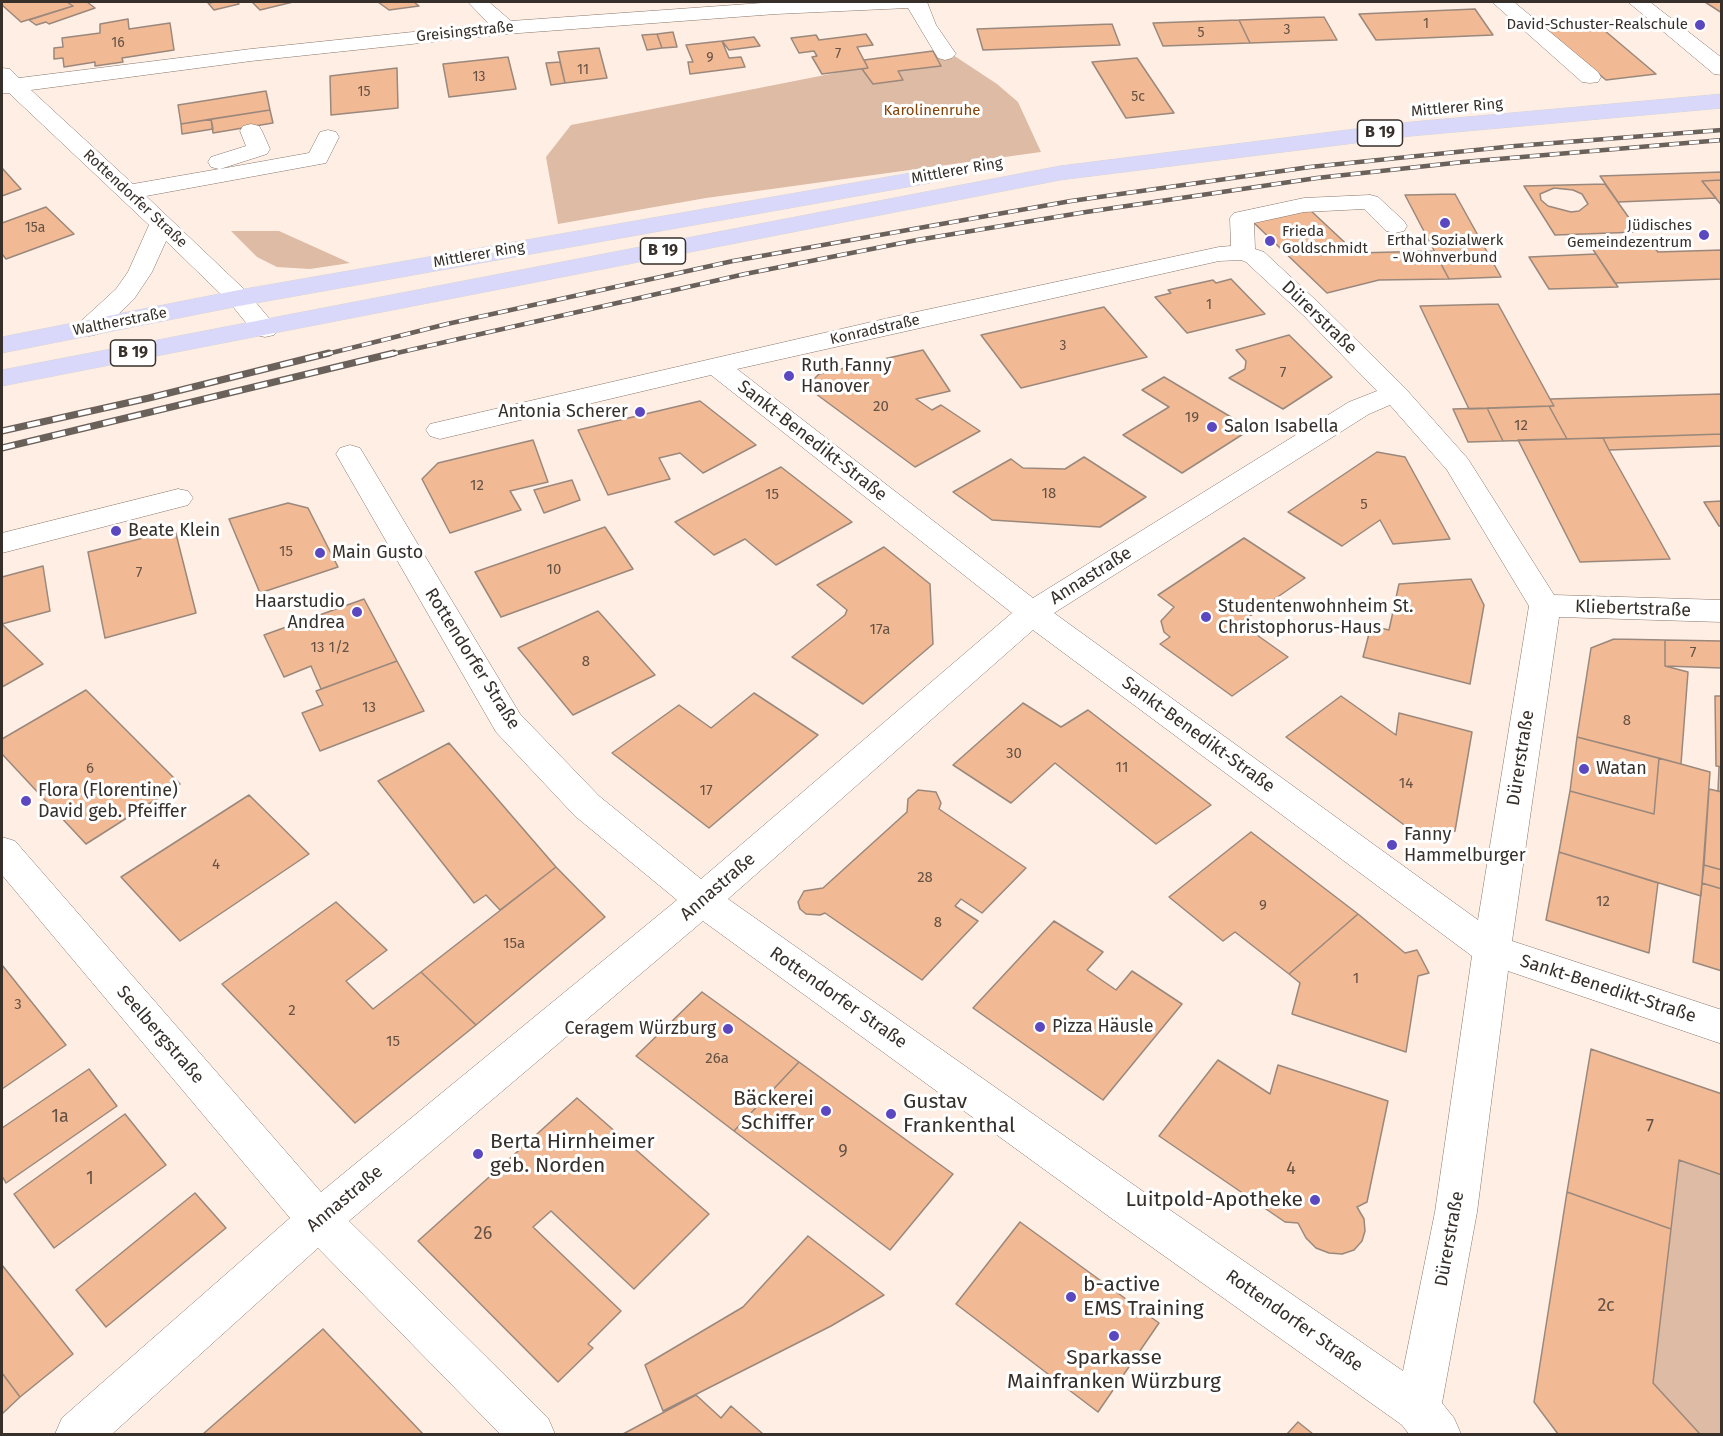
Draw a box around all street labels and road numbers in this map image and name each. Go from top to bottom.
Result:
street label: Greisingstraße [415,18,515,46]
street label: Mittlerer Ring [1410,95,1504,121]
road number: B 19 [1358,120,1402,146]
street label: Rottendorfer Straße [79,146,191,252]
street label: Mittlerer Ring [910,154,1004,188]
street label: Mittlerer Ring [432,238,526,272]
road number: B 19 [640,238,686,264]
street label: Dürerstraße [1277,277,1361,359]
street label: Waltherstraße [72,304,168,340]
street label: Konradstraße [828,311,922,349]
road number: B 19 [110,340,156,366]
street label: Sankt-Benedikt-Straße [733,376,891,506]
street label: Annastraße [1046,542,1136,610]
street label: Rottendorfer Straße [420,584,524,734]
street label: Kliebertstraße [1575,596,1691,622]
street label: Sankt-Benedikt-Straße [1117,672,1279,798]
street label: Dürerstraße [1503,709,1539,807]
street label: Annastraße [676,848,760,926]
street label: Rottendorfer Straße [765,942,911,1054]
street label: Sankt-Benedikt-Straße [1517,950,1699,1028]
street label: Seelbergstraße [112,982,208,1088]
street label: Annastraße [303,1161,387,1237]
street label: Dürerstraße [1431,1190,1469,1288]
street label: Rottendorfer Straße [1221,1265,1367,1377]

